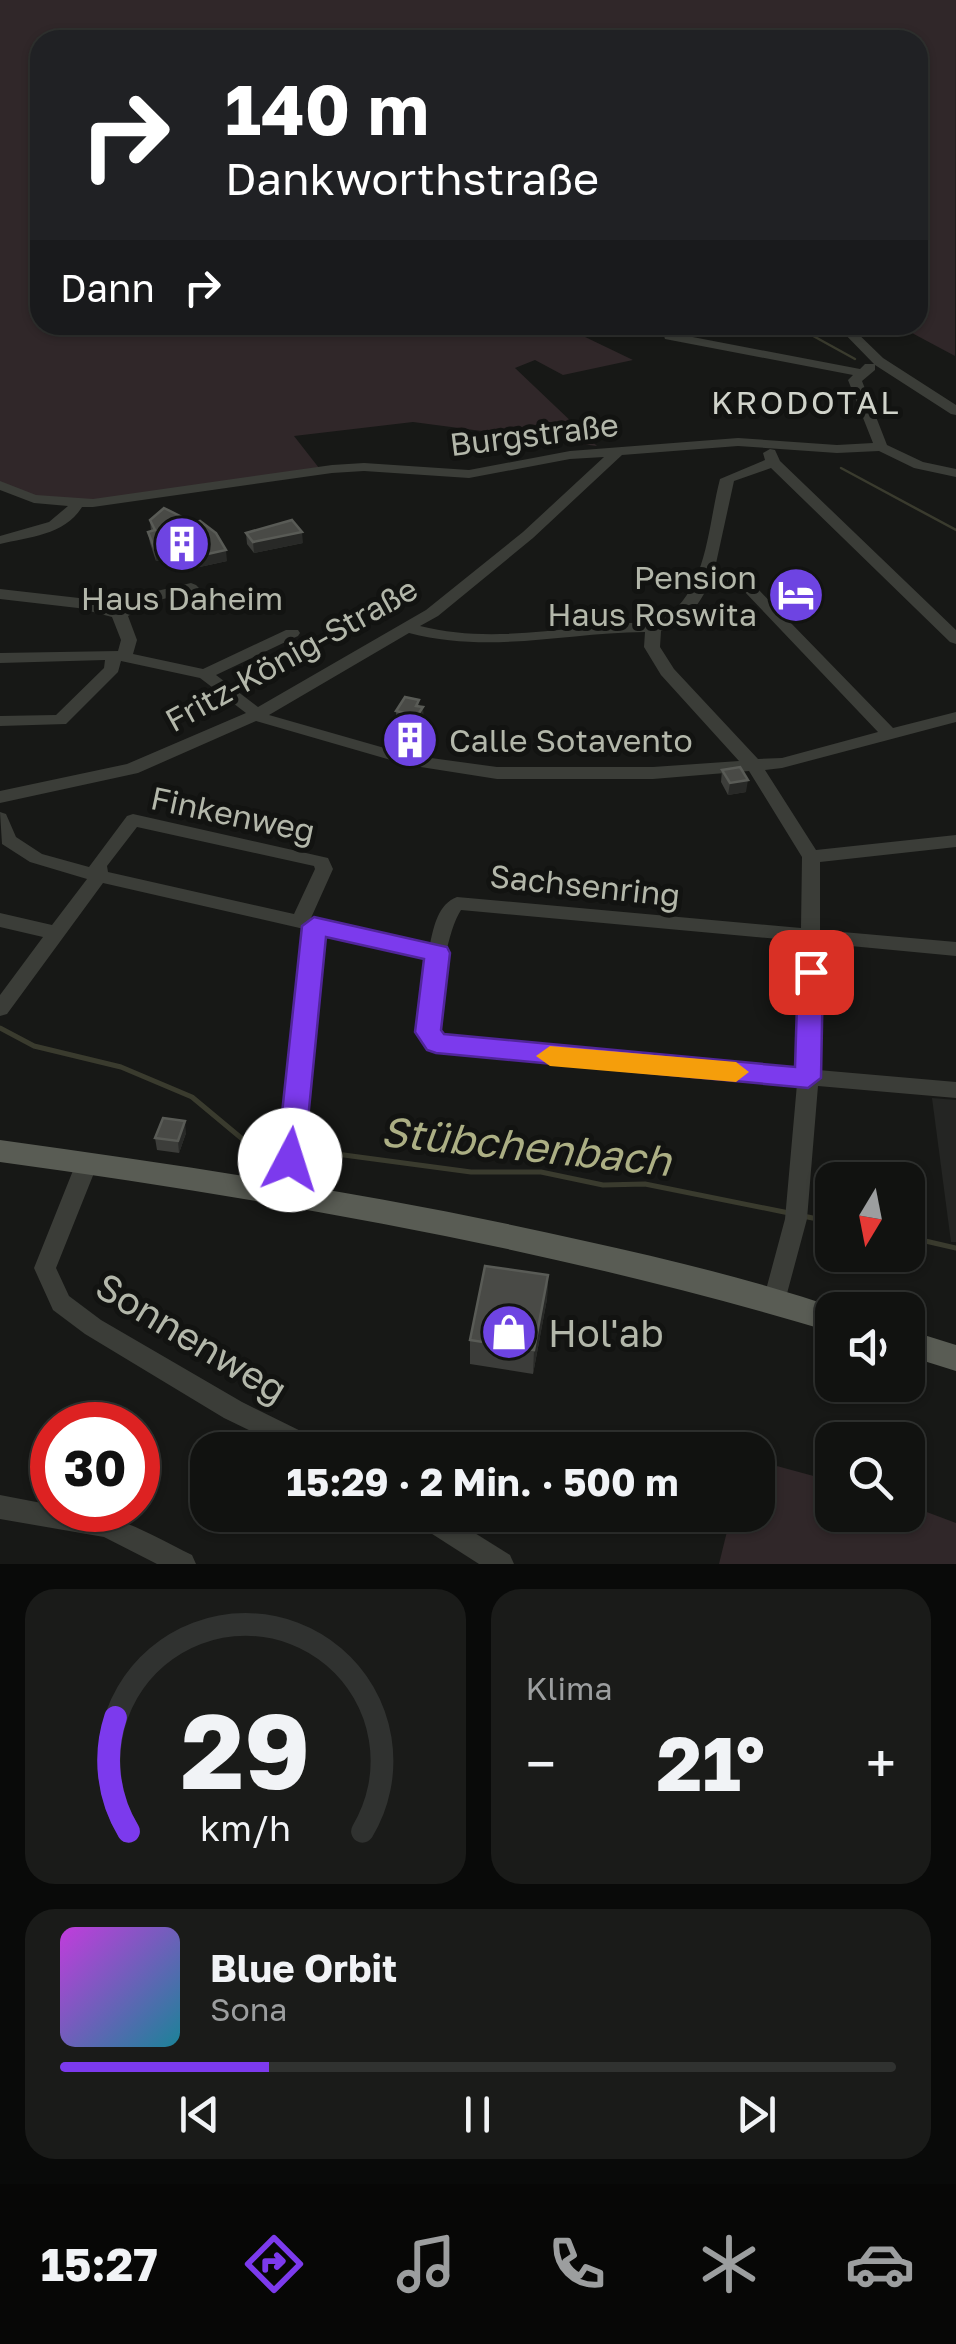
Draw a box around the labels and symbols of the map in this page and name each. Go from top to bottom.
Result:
district label: KRODOTAL [711,383,901,421]
street label: Burgstraße [447,405,621,463]
building icon: Haus Daheim [152,514,212,574]
place label: Pension Haus Roswita [547,558,757,633]
hotel icon: Pension Haus Roswita [766,565,826,625]
street label: Fritz-König-Straße [158,569,424,739]
place label: Haus Daheim [81,579,283,617]
building icon: Calle Sotavento [380,710,440,770]
place label: Calle Sotavento [449,721,693,759]
street label: Finkenweg [148,778,318,850]
street label: Sachsenring [488,856,682,914]
pin [769,930,854,1015]
water label: Stübchenbach [379,1105,676,1185]
position arrow [238,1108,342,1212]
north arrow [815,1162,925,1272]
street label: Sonnenweg [88,1262,296,1412]
shop icon: Hol'ab [479,1302,539,1362]
place label: Hol'ab [548,1310,664,1355]
speed limit sign: 30 [30,1402,160,1532]

